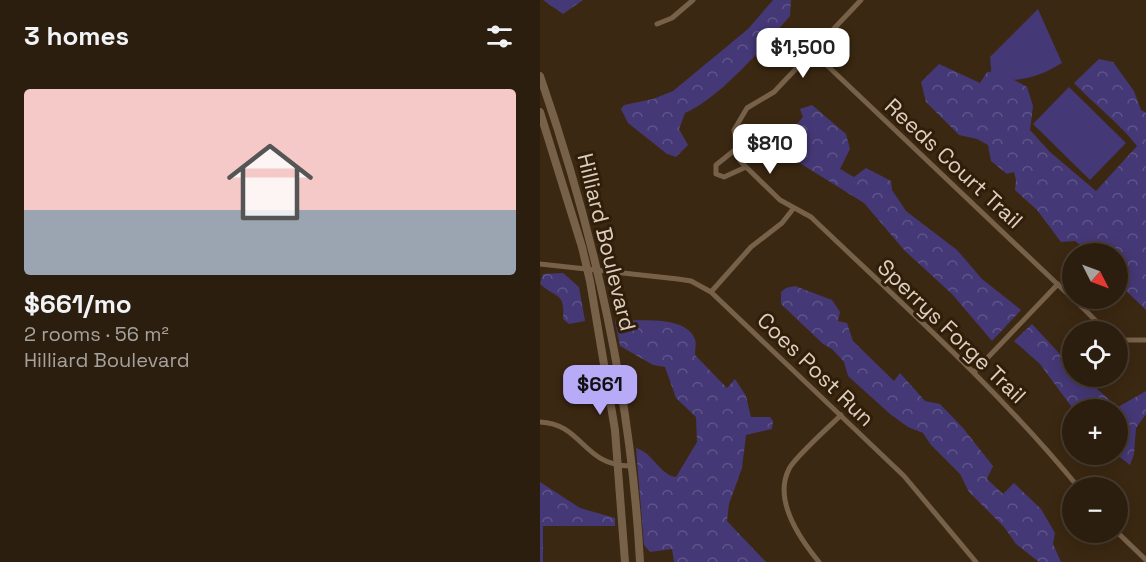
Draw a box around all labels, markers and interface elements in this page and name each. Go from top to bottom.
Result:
text: 3 homes [24,19,129,53]
icon: filters [483,20,516,53]
pin: $1,500 [754,28,852,79]
text: $1,500 [771,34,835,60]
street label: Reeds Court Trail [879,92,1029,234]
pin: $810 [734,124,806,175]
icon: home [216,128,324,236]
text: $810 [747,130,793,156]
street label: Hilliard Boulevard [571,150,643,334]
north arrow [1062,243,1128,309]
map controls [1062,243,1128,543]
street label: Sperrys Forge Trail [872,253,1032,409]
text: $661/mo [24,287,132,321]
street label: Coes Post Run [751,306,881,432]
text: 2 rooms · 56 m² [24,321,169,347]
button: locate [1062,321,1128,387]
text: Hilliard Boulevard [24,347,190,373]
pin: $661 [564,365,636,416]
text: $661 [577,371,623,397]
button: + [1062,399,1128,465]
button: − [1062,477,1128,543]

